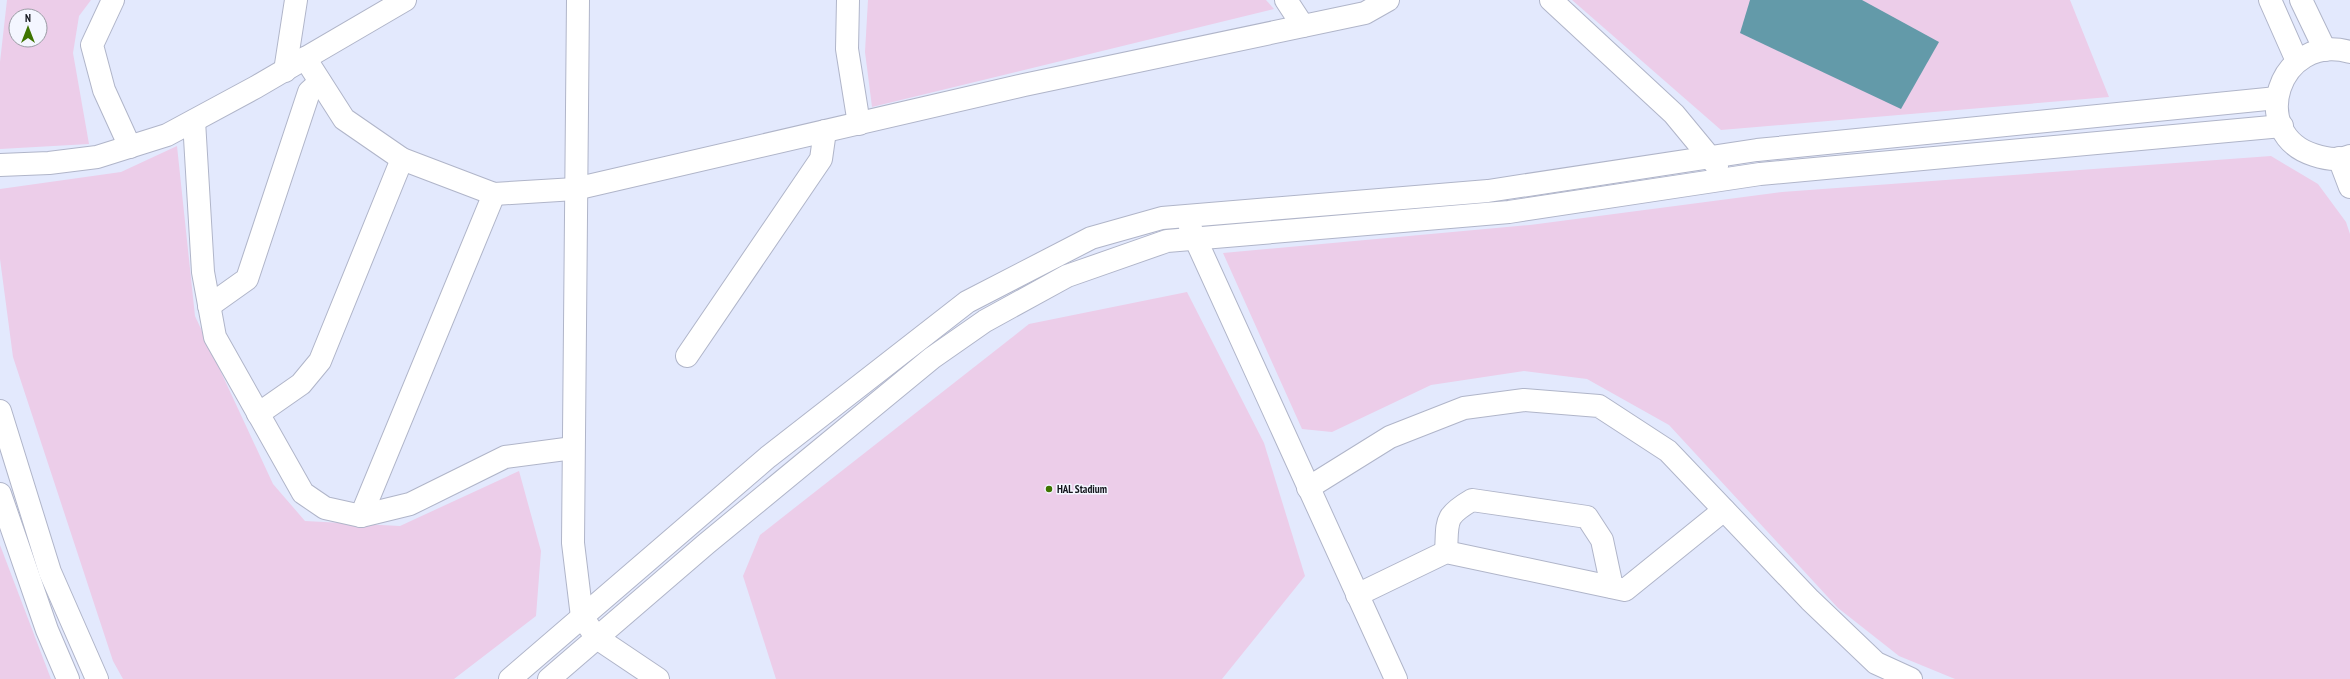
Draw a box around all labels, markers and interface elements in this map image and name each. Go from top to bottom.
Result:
north arrow [8,8,48,48]
text: N [25,11,31,25]
place label: HAL Stadium [1057,482,1107,496]
marker: HAL Stadium [1044,484,1054,494]

